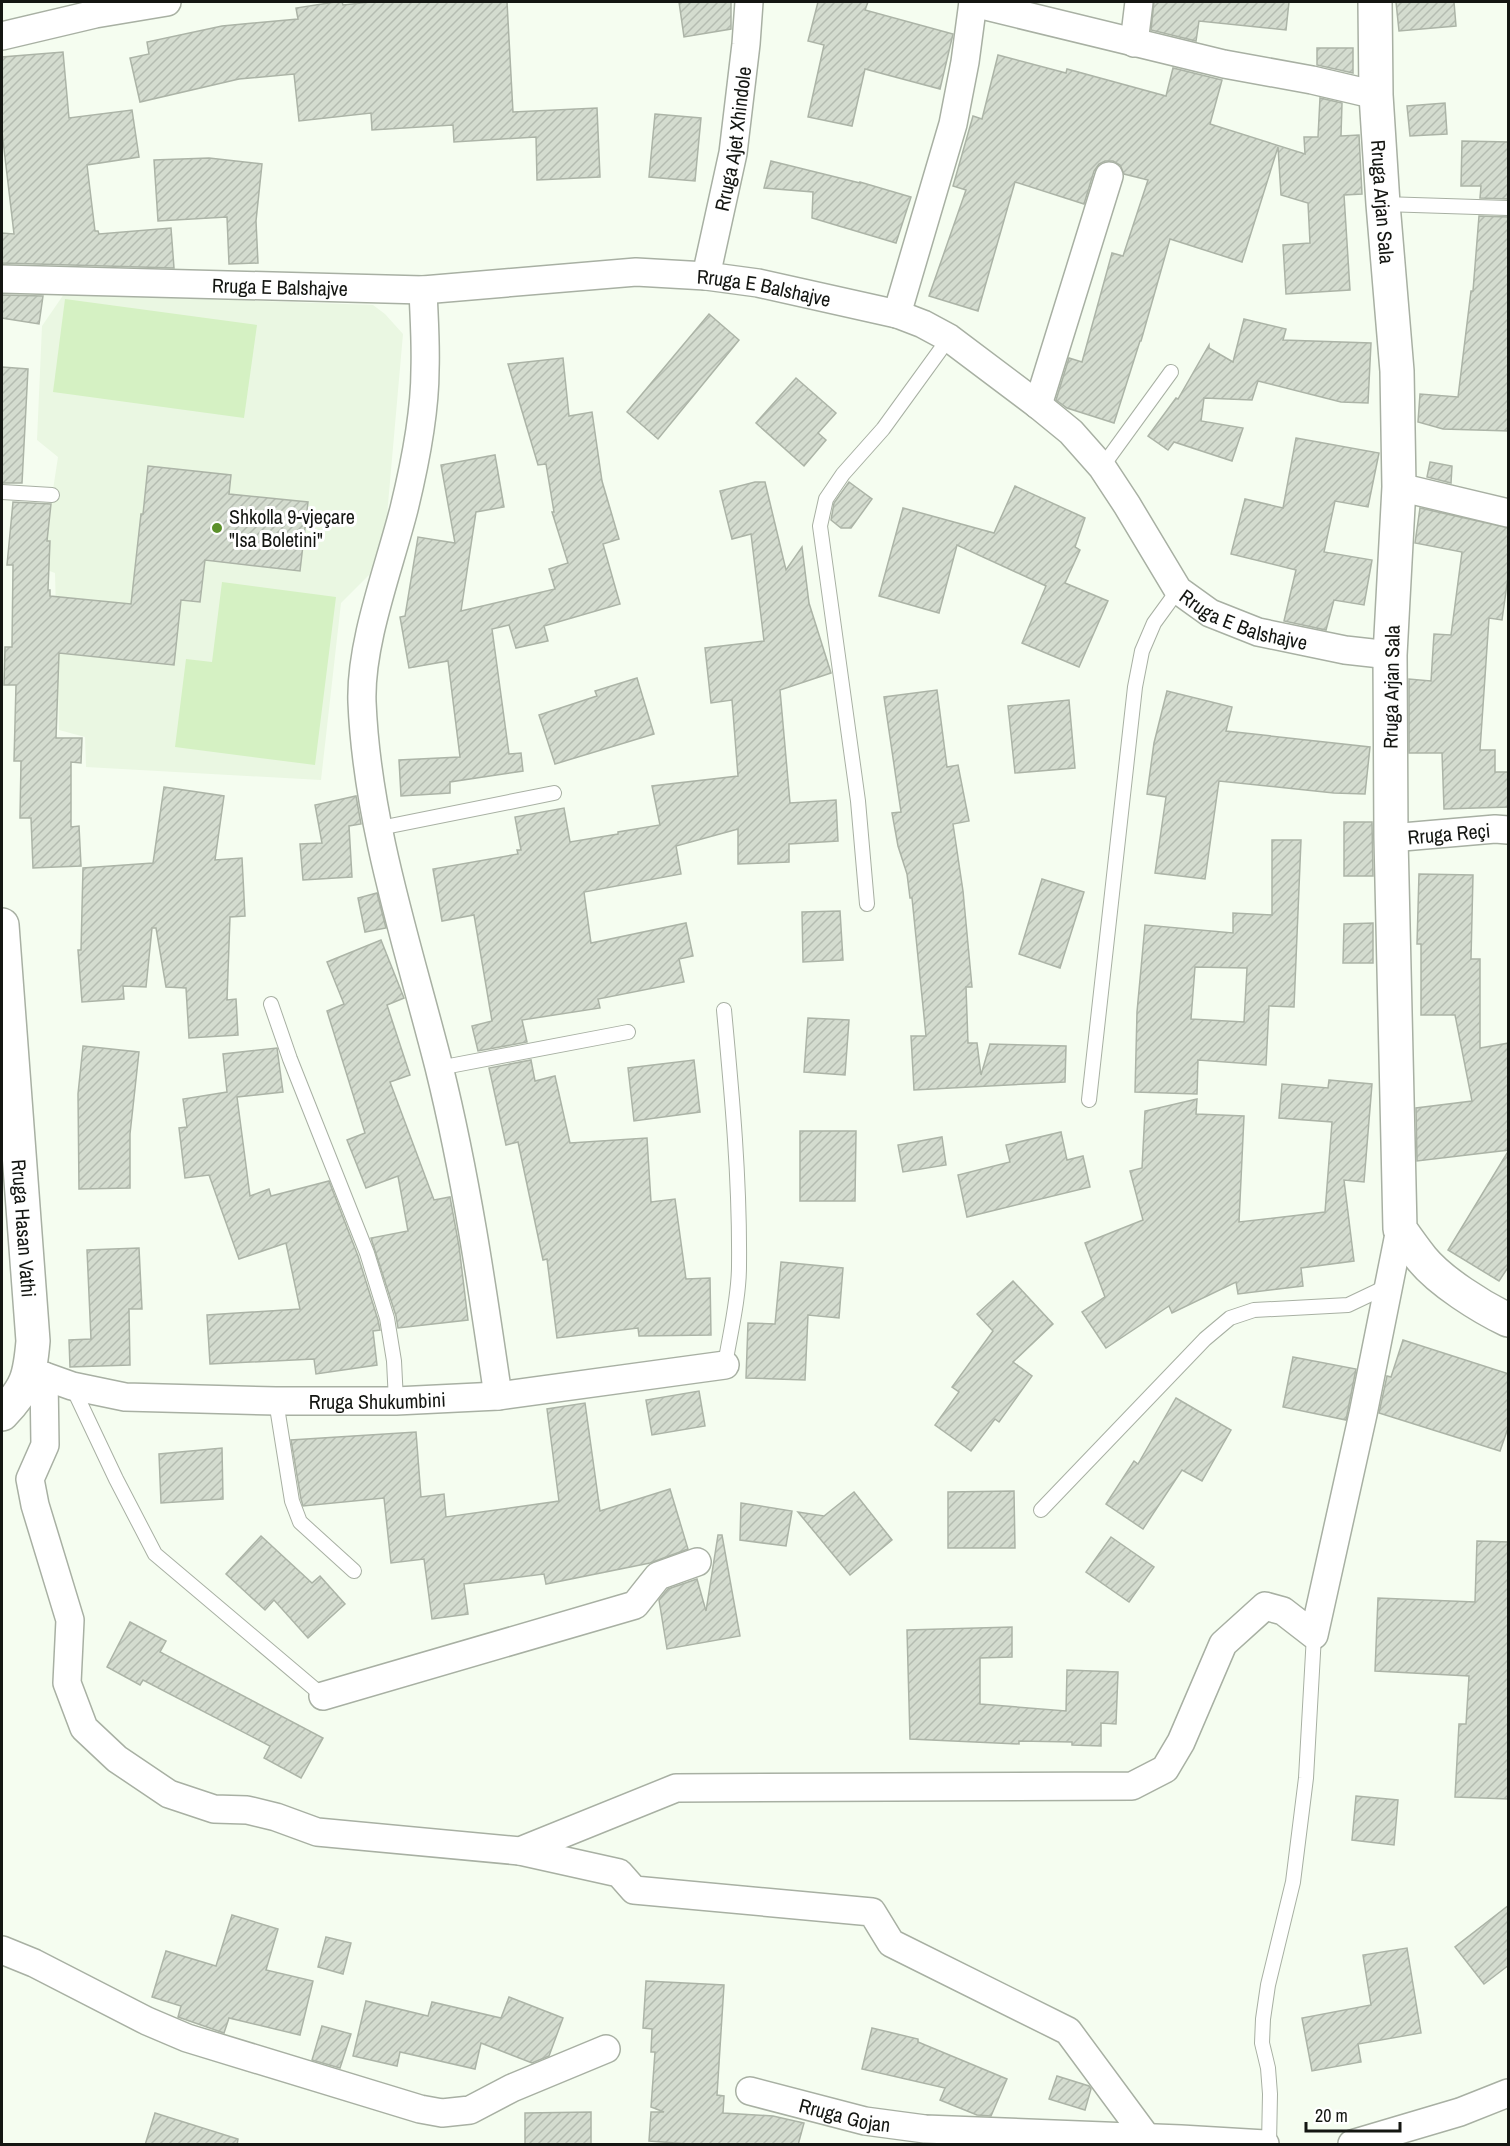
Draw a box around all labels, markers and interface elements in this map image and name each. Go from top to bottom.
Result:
street label: Rruga Ajet Xhindole [707,65,757,213]
street label: Rruga Arjan Sala [1365,139,1401,265]
street label: Rruga E Balshajve [696,262,834,312]
street label: Rruga E Balshajve [212,271,348,302]
place label: Shkolla 9-vjeçare "Isa Boletini" [229,503,355,553]
marker: Shkolla 9-vjeçare "Isa Boletini" [210,521,224,535]
street label: Rruga E Balshajve [1174,582,1310,655]
street label: Rruga Arjan Sala [1376,625,1406,749]
street label: Rruga Reçi [1406,816,1491,850]
street label: Rruga Hasan Vathi [6,1158,43,1298]
street label: Rruga Shukumbini [309,1385,446,1415]
street label: Rruga Gojan [796,2091,892,2138]
scale bar [1306,2095,1400,2133]
text: 20 m [1315,2103,1348,2128]

